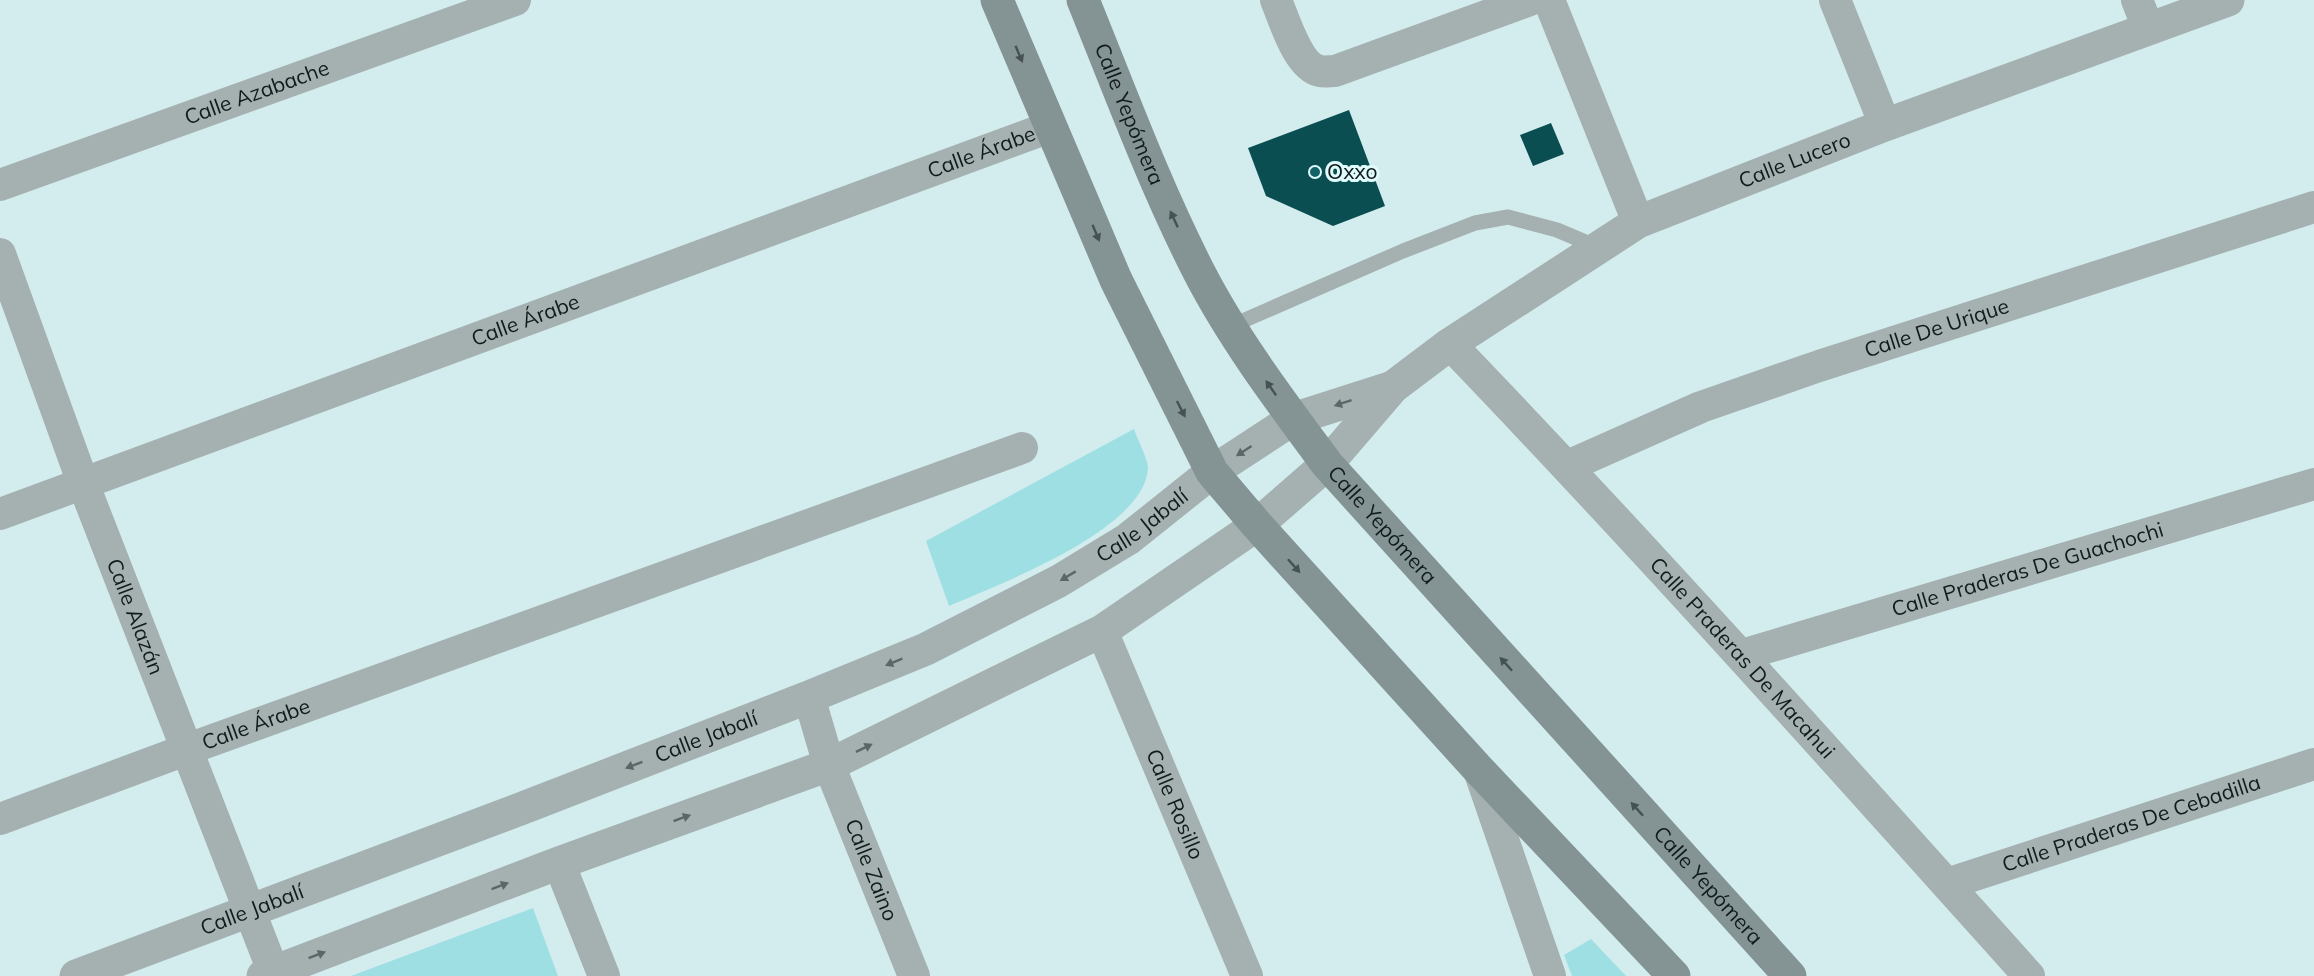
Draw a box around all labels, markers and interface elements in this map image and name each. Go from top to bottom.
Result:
street label: Calle Yepómera [1090,39,1171,189]
one-way arrow [1015,45,1024,63]
street label: Calle Azabache [181,54,332,130]
street label: Calle Árabe [924,120,1039,183]
street label: Calle Lucero [1735,126,1854,193]
place label: Oxxo [1327,158,1377,184]
marker: Oxxo [1308,165,1322,179]
one-way arrow [1170,211,1179,228]
one-way arrow [1091,225,1101,243]
street label: Calle Árabe [468,288,583,351]
street label: Calle De Urique [1861,292,2012,363]
one-way arrow [1265,380,1277,396]
one-way arrow [1334,398,1352,408]
one-way arrow [1176,400,1185,417]
one-way arrow [1236,445,1252,456]
street label: Calle Yepómera [1323,460,1443,589]
street label: Calle Jabalí [1091,482,1194,567]
street label: Calle Praderas De Guachochi [1888,516,2166,622]
street label: Calle Praderas De Macahui [1645,551,1841,763]
street label: Calle Alazán [102,555,170,678]
one-way arrow [1287,558,1300,573]
one-way arrow [1060,570,1076,581]
one-way arrow [884,657,902,667]
one-way arrow [1500,657,1513,672]
street label: Calle Árabe [198,692,313,755]
street label: Calle Jabalí [651,704,762,768]
one-way arrow [856,743,873,752]
street label: Calle Rosillo [1141,745,1210,863]
one-way arrow [625,760,643,770]
street label: Calle Praderas De Cebadilla [1999,768,2264,877]
one-way arrow [1630,801,1644,816]
one-way arrow [674,813,692,823]
street label: Calle Zaino [840,815,904,924]
street label: Calle Yepómera [1649,820,1769,949]
street label: Calle Jabalí [196,877,308,940]
one-way arrow [491,881,509,891]
one-way arrow [309,950,327,960]

